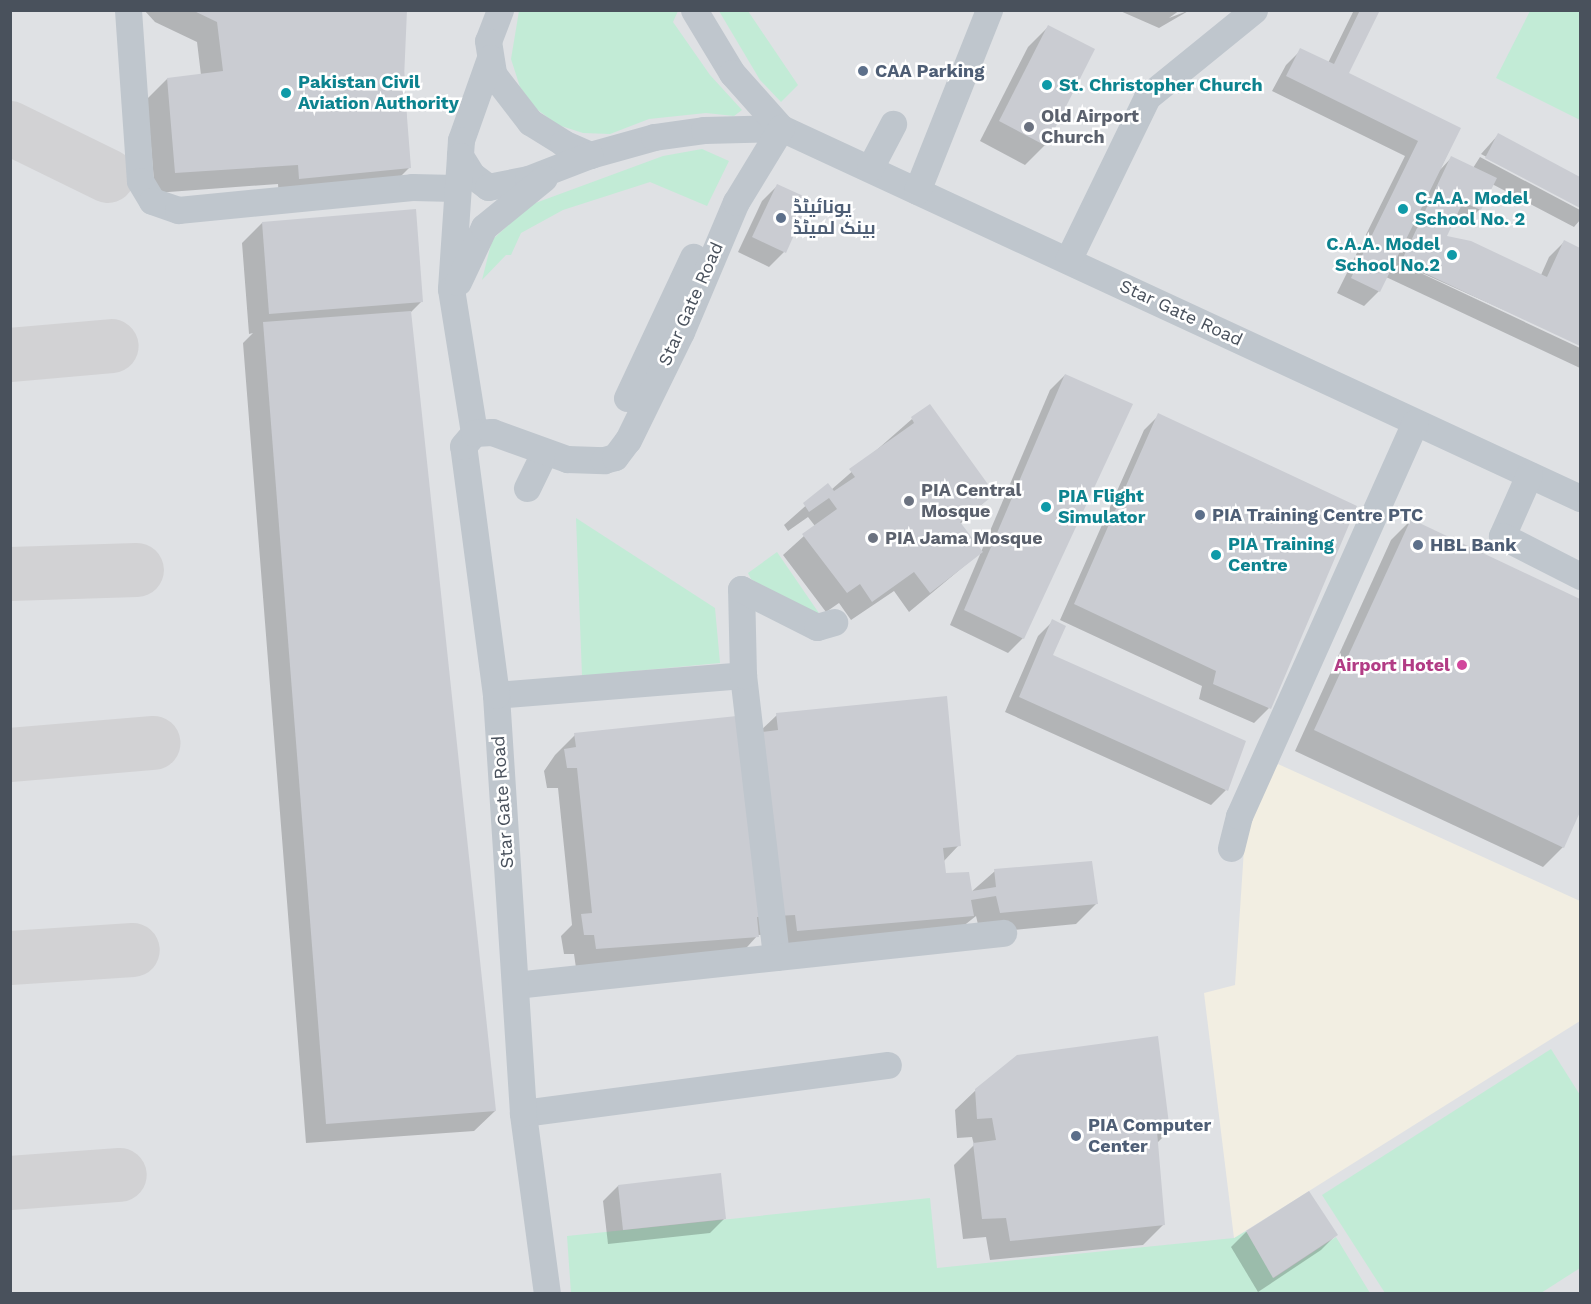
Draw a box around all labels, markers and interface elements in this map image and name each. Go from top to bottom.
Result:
place label: CAA Parking [875,60,985,82]
marker: CAA Parking [856,64,870,78]
place label: Pakistan Civil Aviation Authority [298,72,459,115]
place label: St. Christopher Church [1059,74,1263,96]
marker: St. Christopher Church [1040,78,1054,92]
marker: Pakistan Civil Aviation Authority [279,86,293,100]
place label: Old Airport Church [1041,106,1139,148]
marker: Old Airport Church [1022,120,1036,134]
place label: C.A.A. Model School No. 2 [1415,188,1529,230]
place label: یونائیٹڈ بینک لمیٹڈ [793,197,876,240]
marker: C.A.A. Model School No. 2 [1396,202,1410,216]
marker: یونائیٹڈ بینک لمیٹڈ [774,211,788,225]
place label: C.A.A. Model School No.2 [1326,234,1440,276]
street label: Star Gate Road [654,239,728,369]
marker: C.A.A. Model School No.2 [1445,248,1459,262]
street label: Star Gate Road [1116,275,1246,351]
place label: PIA Central Mosque [921,480,1022,522]
place label: PIA Flight Simulator [1058,486,1145,528]
marker: PIA Central Mosque [902,494,916,508]
marker: PIA Flight Simulator [1039,500,1053,514]
place label: PIA Training Centre PTC [1212,504,1424,526]
marker: PIA Training Centre PTC [1193,508,1207,522]
place label: PIA Jama Mosque [885,527,1044,549]
marker: PIA Jama Mosque [866,531,880,545]
place label: PIA Training Centre [1228,534,1335,576]
place label: HBL Bank [1430,534,1517,556]
marker: HBL Bank [1411,538,1425,552]
marker: PIA Training Centre [1209,548,1223,562]
place label: Airport Hotel [1334,654,1450,676]
marker: Airport Hotel [1455,658,1469,672]
street label: Star Gate Road [488,735,518,869]
place label: PIA Computer Center [1088,1115,1212,1158]
marker: PIA Computer Center [1069,1129,1083,1143]

